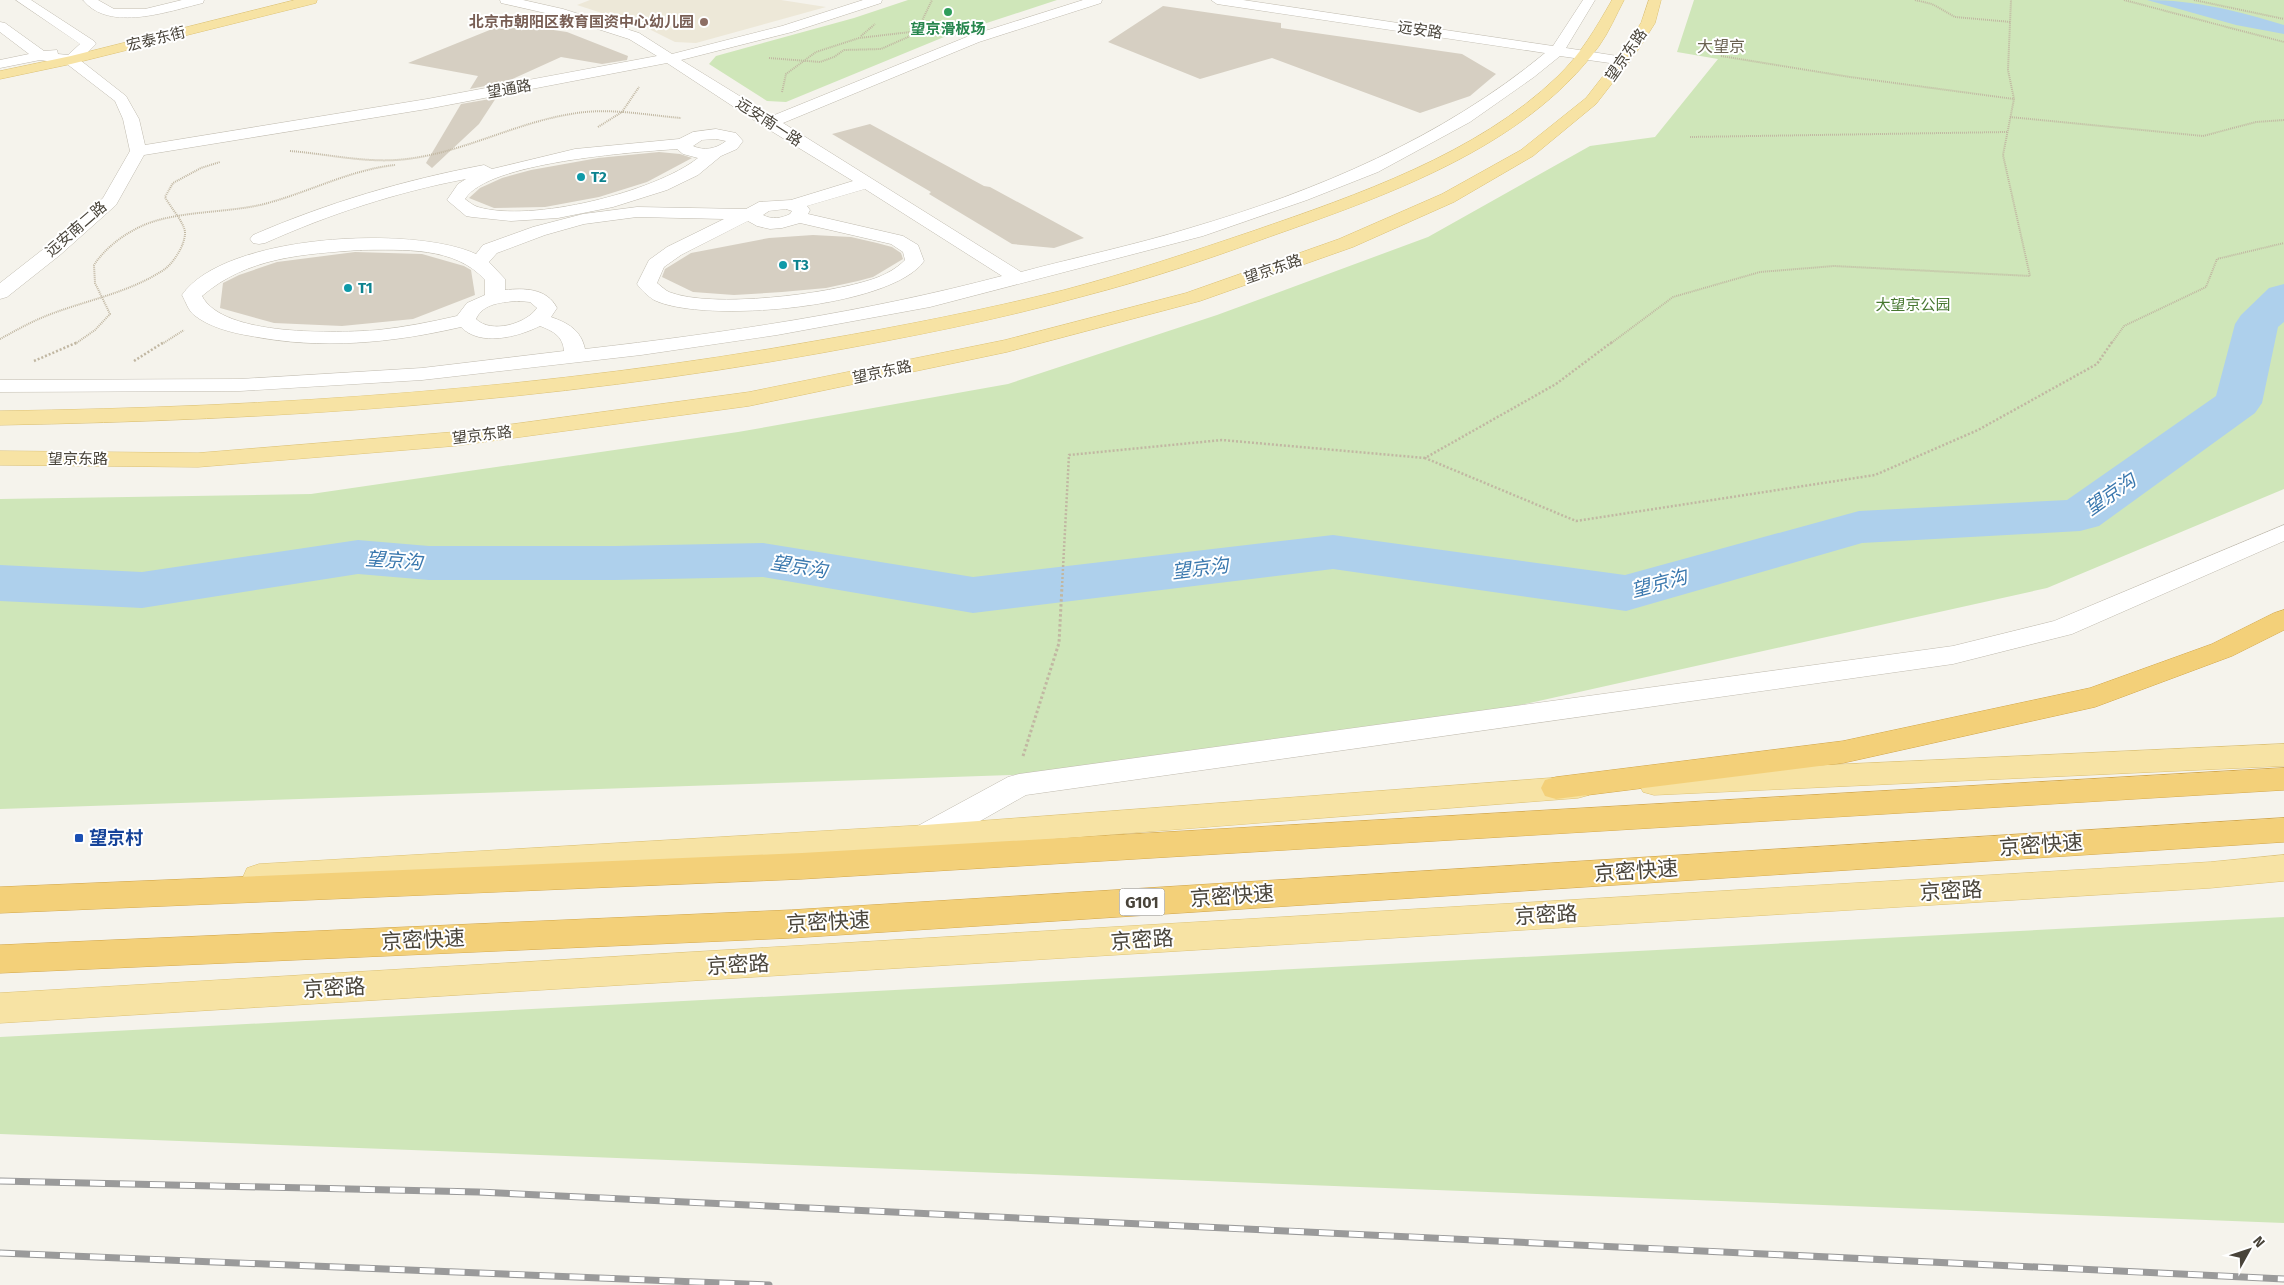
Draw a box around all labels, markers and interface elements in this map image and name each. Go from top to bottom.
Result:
marker: 望京滑板场 [942,6,954,18]
place label: 北京市朝阳区教育国资中心幼儿园 [469,13,694,31]
marker: 北京市朝阳区教育国资中心幼儿园 [698,16,710,28]
street label: 远安路 [1396,18,1444,42]
place label: 望京滑板场 [910,20,986,38]
street label: 宏泰东街 [125,23,187,55]
street label: 望京东路 [1601,25,1651,85]
district label: 大望京 [1697,37,1745,56]
street label: 望通路 [485,76,533,102]
street label: 远安南一路 [733,94,805,150]
place label: T2 [591,168,607,186]
marker: T2 [575,171,587,183]
street label: 远安南二路 [42,198,110,260]
street label: 望京东路 [1242,251,1304,287]
place label: T3 [793,256,809,274]
marker: T3 [777,259,789,271]
place label: T1 [358,279,373,297]
marker: T1 [342,282,354,294]
park label: 大望京公园 [1875,296,1951,314]
street label: 望京东路 [851,357,913,387]
street label: 望京东路 [451,422,513,448]
street label: 望京东路 [48,450,108,468]
water label: 望京沟 [2080,467,2142,520]
water label: 望京沟 [365,547,425,574]
water label: 望京沟 [769,551,831,583]
water label: 望京沟 [1170,553,1232,583]
water label: 望京沟 [1629,564,1692,602]
place label: 望京村 [89,827,143,849]
street label: 京密快速 [1998,829,2084,861]
marker: 望京村 [73,832,85,844]
street label: 京密快速 [1593,855,1679,887]
street label: 京密路 [1919,876,1983,906]
street label: 京密快速 [1189,880,1275,912]
road number: G101 [1120,889,1164,916]
street label: 京密路 [1514,900,1578,930]
street label: 京密快速 [785,907,871,937]
street label: 京密快速 [380,925,466,955]
street label: 京密路 [1110,925,1174,955]
street label: 京密路 [706,950,770,980]
street label: 京密路 [302,973,366,1003]
north arrow [2224,1225,2274,1275]
text: N [2249,1233,2268,1251]

